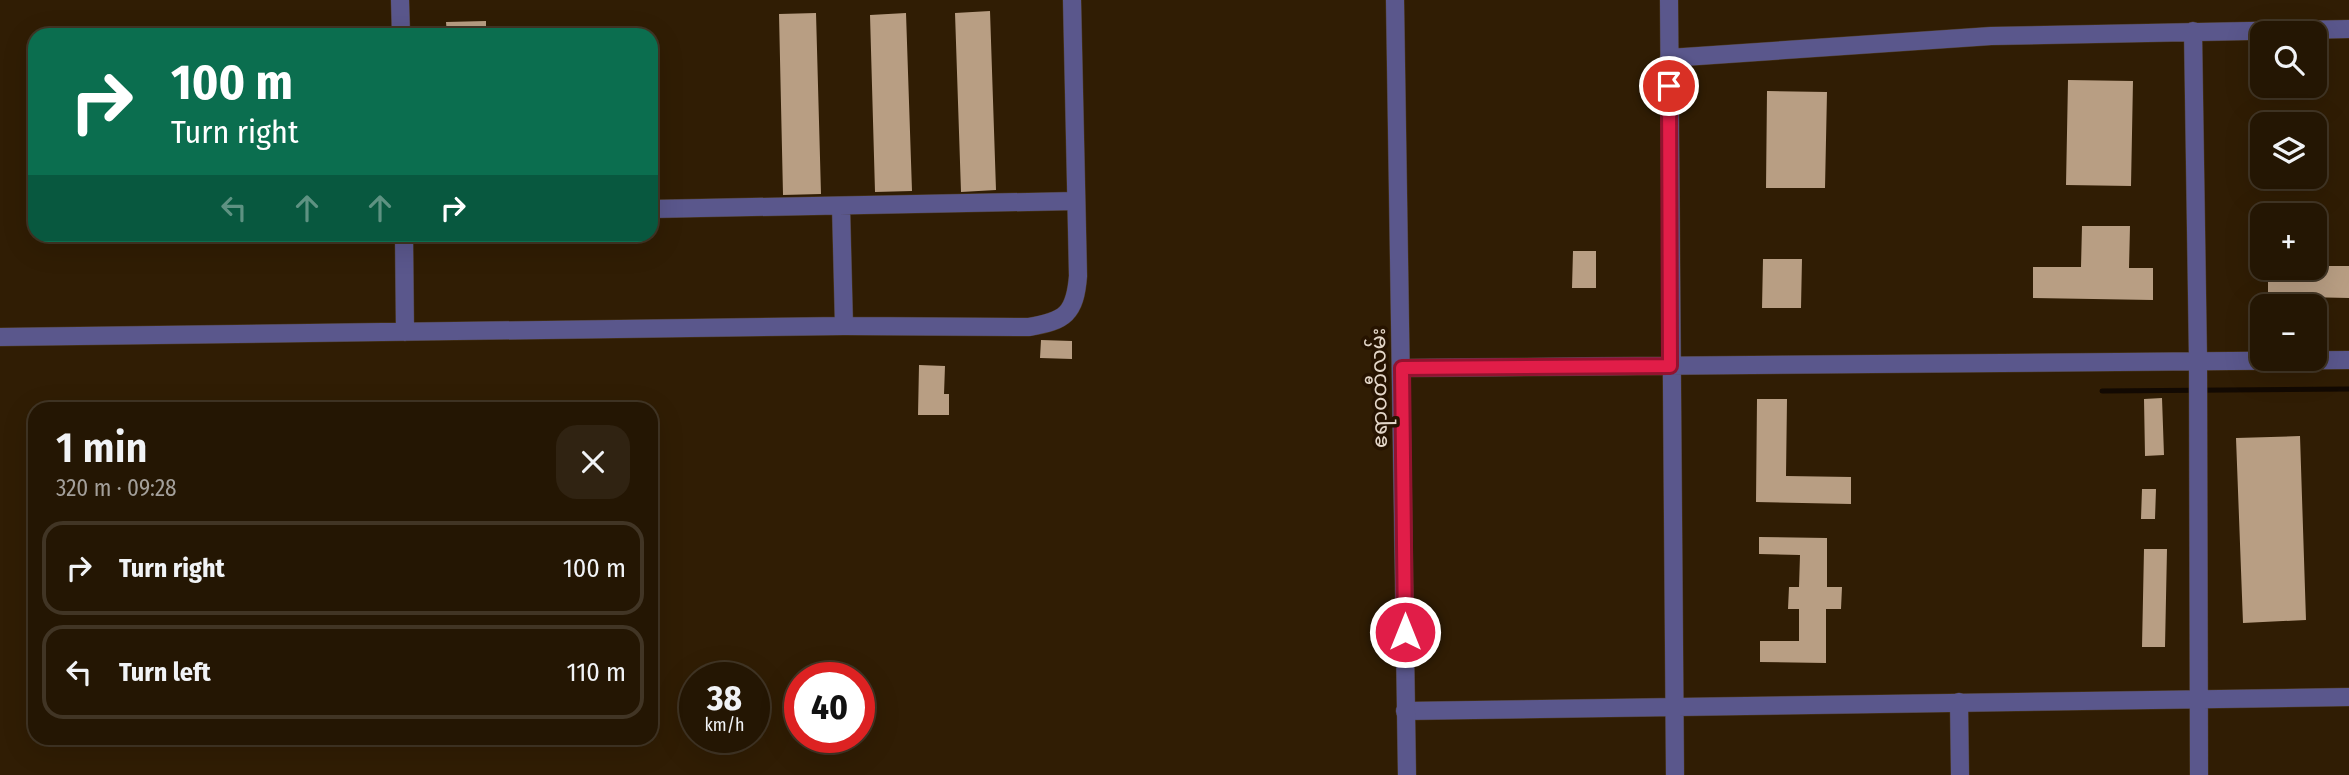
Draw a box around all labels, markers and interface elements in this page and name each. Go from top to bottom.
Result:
map controls [2250,21,2327,371]
button: search [2250,21,2327,98]
text: 100 m [171,53,293,112]
icon: right [56,56,147,147]
pin [1639,56,1699,116]
icon: arrive [1650,67,1688,105]
button: layers [2250,112,2327,189]
text: Turn right [171,113,298,151]
icon: left [215,189,253,227]
icon: ahead [288,189,326,227]
icon: ahead [361,189,399,227]
icon: right [434,189,472,227]
button: + [2250,203,2327,280]
button: − [2250,294,2327,371]
street label: ဧရာဝတီလမ်း [1362,328,1397,448]
text: 1 min [56,423,147,473]
button: close [556,425,630,499]
text: 320 m · 09:28 [56,474,177,502]
icon: right [60,549,98,587]
text: Turn right [119,553,225,584]
text: 100 m [563,553,626,584]
position arrow [1368,595,1442,669]
icon: left [60,653,98,691]
text: Turn left [119,657,211,688]
text: 110 m [566,657,626,688]
speed limit sign: 40 [784,662,875,753]
text: 38 [707,677,742,719]
text: km/h [704,714,745,736]

